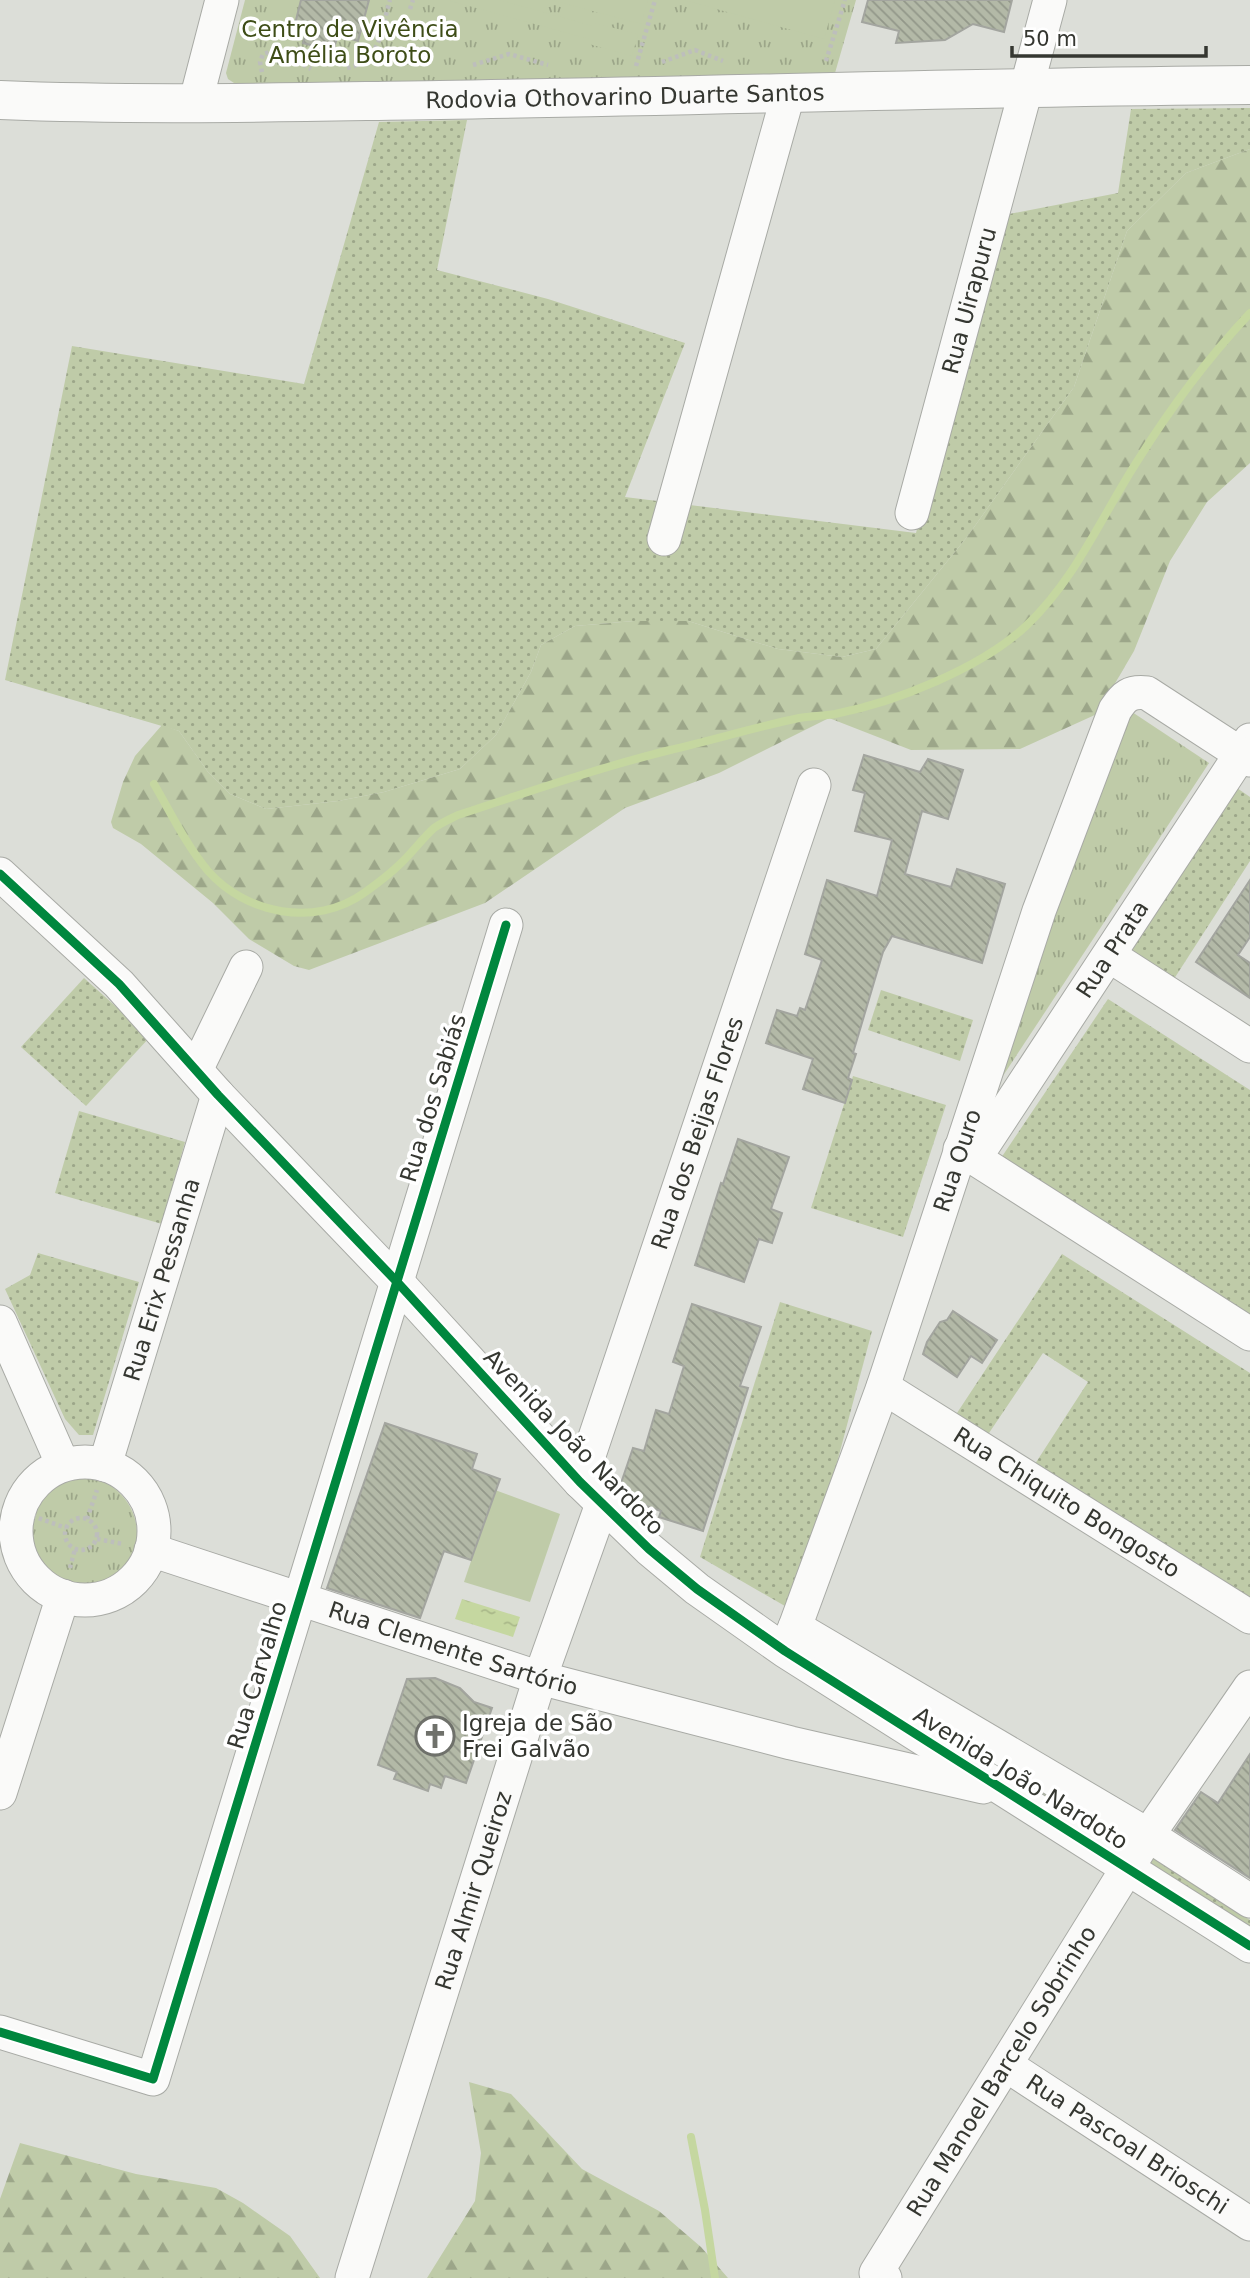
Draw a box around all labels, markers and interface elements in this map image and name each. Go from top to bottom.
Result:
scale bar [1012,14,1206,58]
park label: Centro de Vivência Amélia Boroto [241,16,459,68]
text: 50 m [1023,27,1077,51]
street label: Rodovia Othovarino Duarte Santos [425,79,825,113]
street label: Rua Uirapuru [937,224,1001,377]
street label: Rua Prata [1071,896,1154,1003]
street label: Rua dos Sabiás [395,1011,471,1185]
street label: Rua dos Beijas Flores [646,1013,748,1253]
street label: Rua Ouro [928,1106,986,1215]
street label: Rua Erix Pessanha [118,1175,205,1384]
street label: Avenida João Nardoto [479,1344,669,1540]
street label: Rua Chiquito Bongosto [949,1422,1185,1583]
street label: Rua Clemente Sartório [325,1596,581,1700]
street label: Rua Carvalho [222,1598,292,1752]
street label: Avenida João Nardoto [909,1701,1133,1855]
place label: Igreja de São Frei Galvão [462,1710,613,1762]
church icon: Igreja de São Frei Galvão [414,1715,456,1757]
street label: Rua Almir Queiroz [430,1788,517,1993]
street label: Rua Manoel Barcelo Sobrinho [901,1921,1101,2221]
street label: Rua Pascoal Brioschi [1022,2069,1233,2219]

